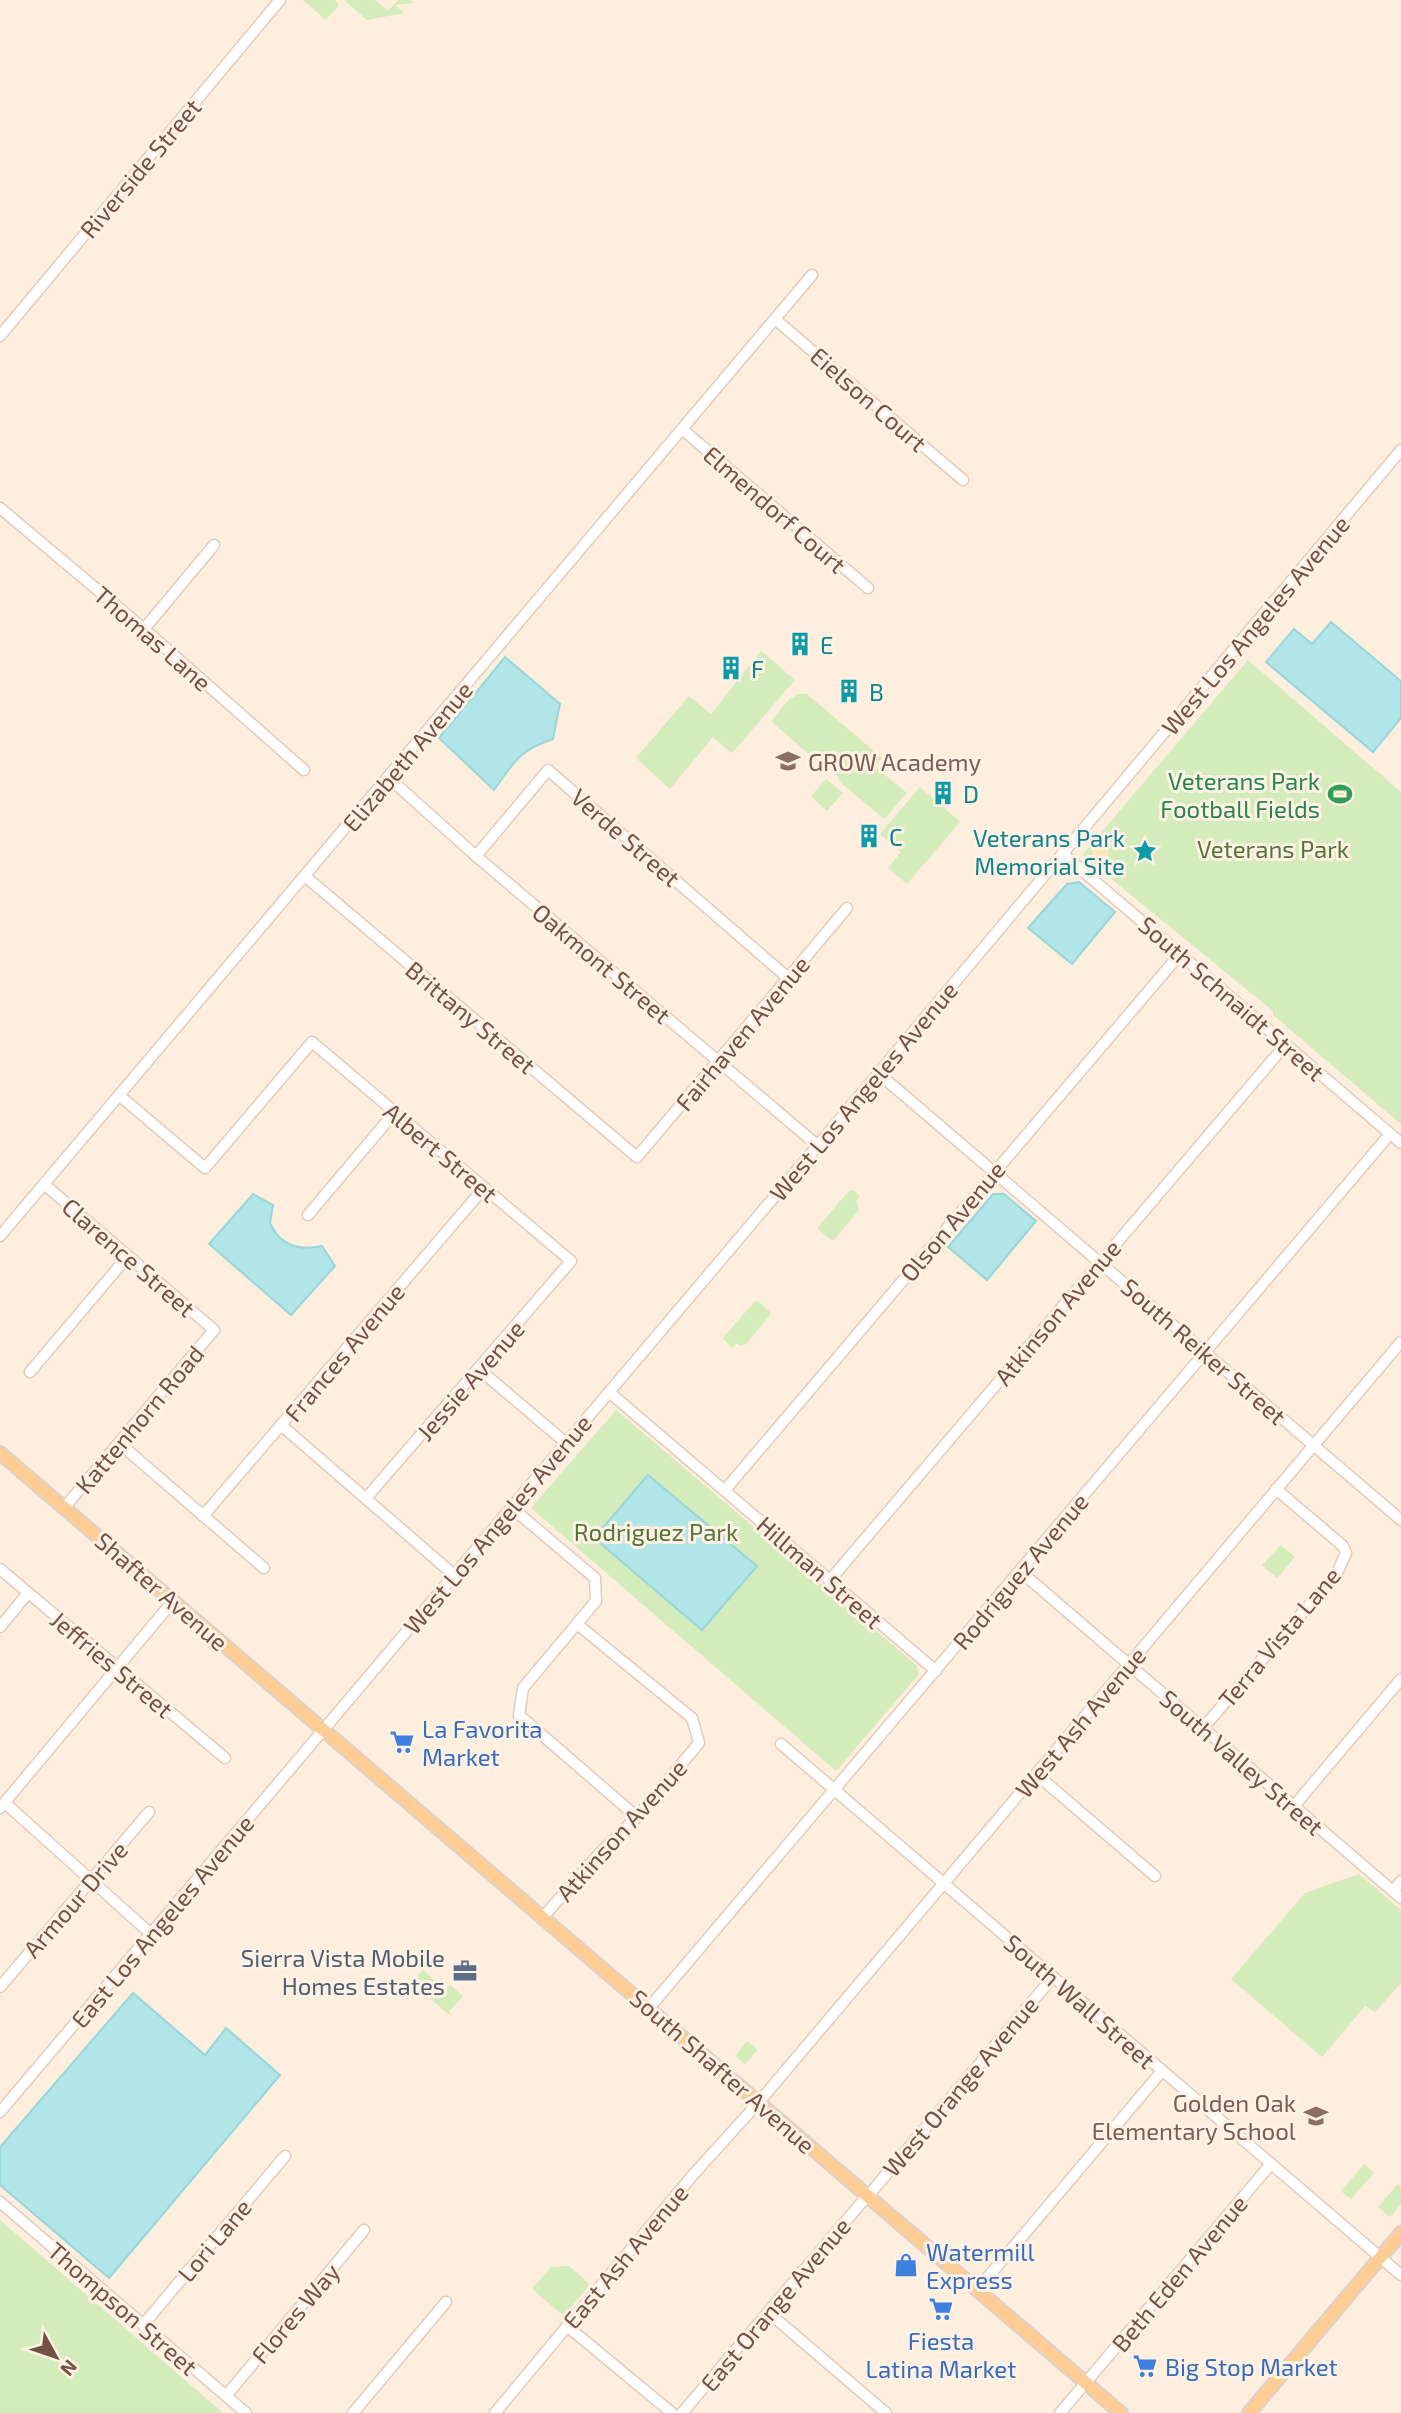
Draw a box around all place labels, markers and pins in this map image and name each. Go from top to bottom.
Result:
building icon: E [786,630,814,658]
place label: E [820,630,833,659]
building icon: F [717,654,745,682]
place label: F [751,654,764,683]
building icon: B [835,677,863,705]
place label: B [869,677,884,706]
school or university icon: GROW Academy [774,747,802,775]
place label: GROW Academy [808,747,982,776]
place label: Veterans Park Football Fields [1160,766,1320,823]
building icon: D [929,779,957,807]
place label: D [963,779,979,808]
sports icon: Veterans Park Football Fields [1326,780,1354,808]
building icon: C [855,822,883,850]
place label: C [889,822,903,851]
place label: Veterans Park Memorial Site [973,823,1125,880]
place icon: Veterans Park Memorial Site [1131,837,1159,865]
place label: La Favorita Market [422,1714,543,1771]
supermarket icon: La Favorita Market [388,1728,416,1756]
place label: Sierra Vista Mobile Homes Estates [241,1943,445,2000]
office icon: Sierra Vista Mobile Homes Estates [451,1957,479,1985]
place label: Golden Oak Elementary School [1092,2088,1296,2145]
school or university icon: Golden Oak Elementary School [1302,2102,1330,2130]
place label: Watermill Express [926,2237,1035,2294]
shop icon: Watermill Express [892,2251,920,2279]
supermarket icon: Fiesta Latina Market [927,2295,955,2323]
place label: Fiesta Latina Market [866,2326,1016,2383]
supermarket icon: Big Stop Market [1131,2352,1159,2380]
place label: Big Stop Market [1165,2352,1338,2381]

